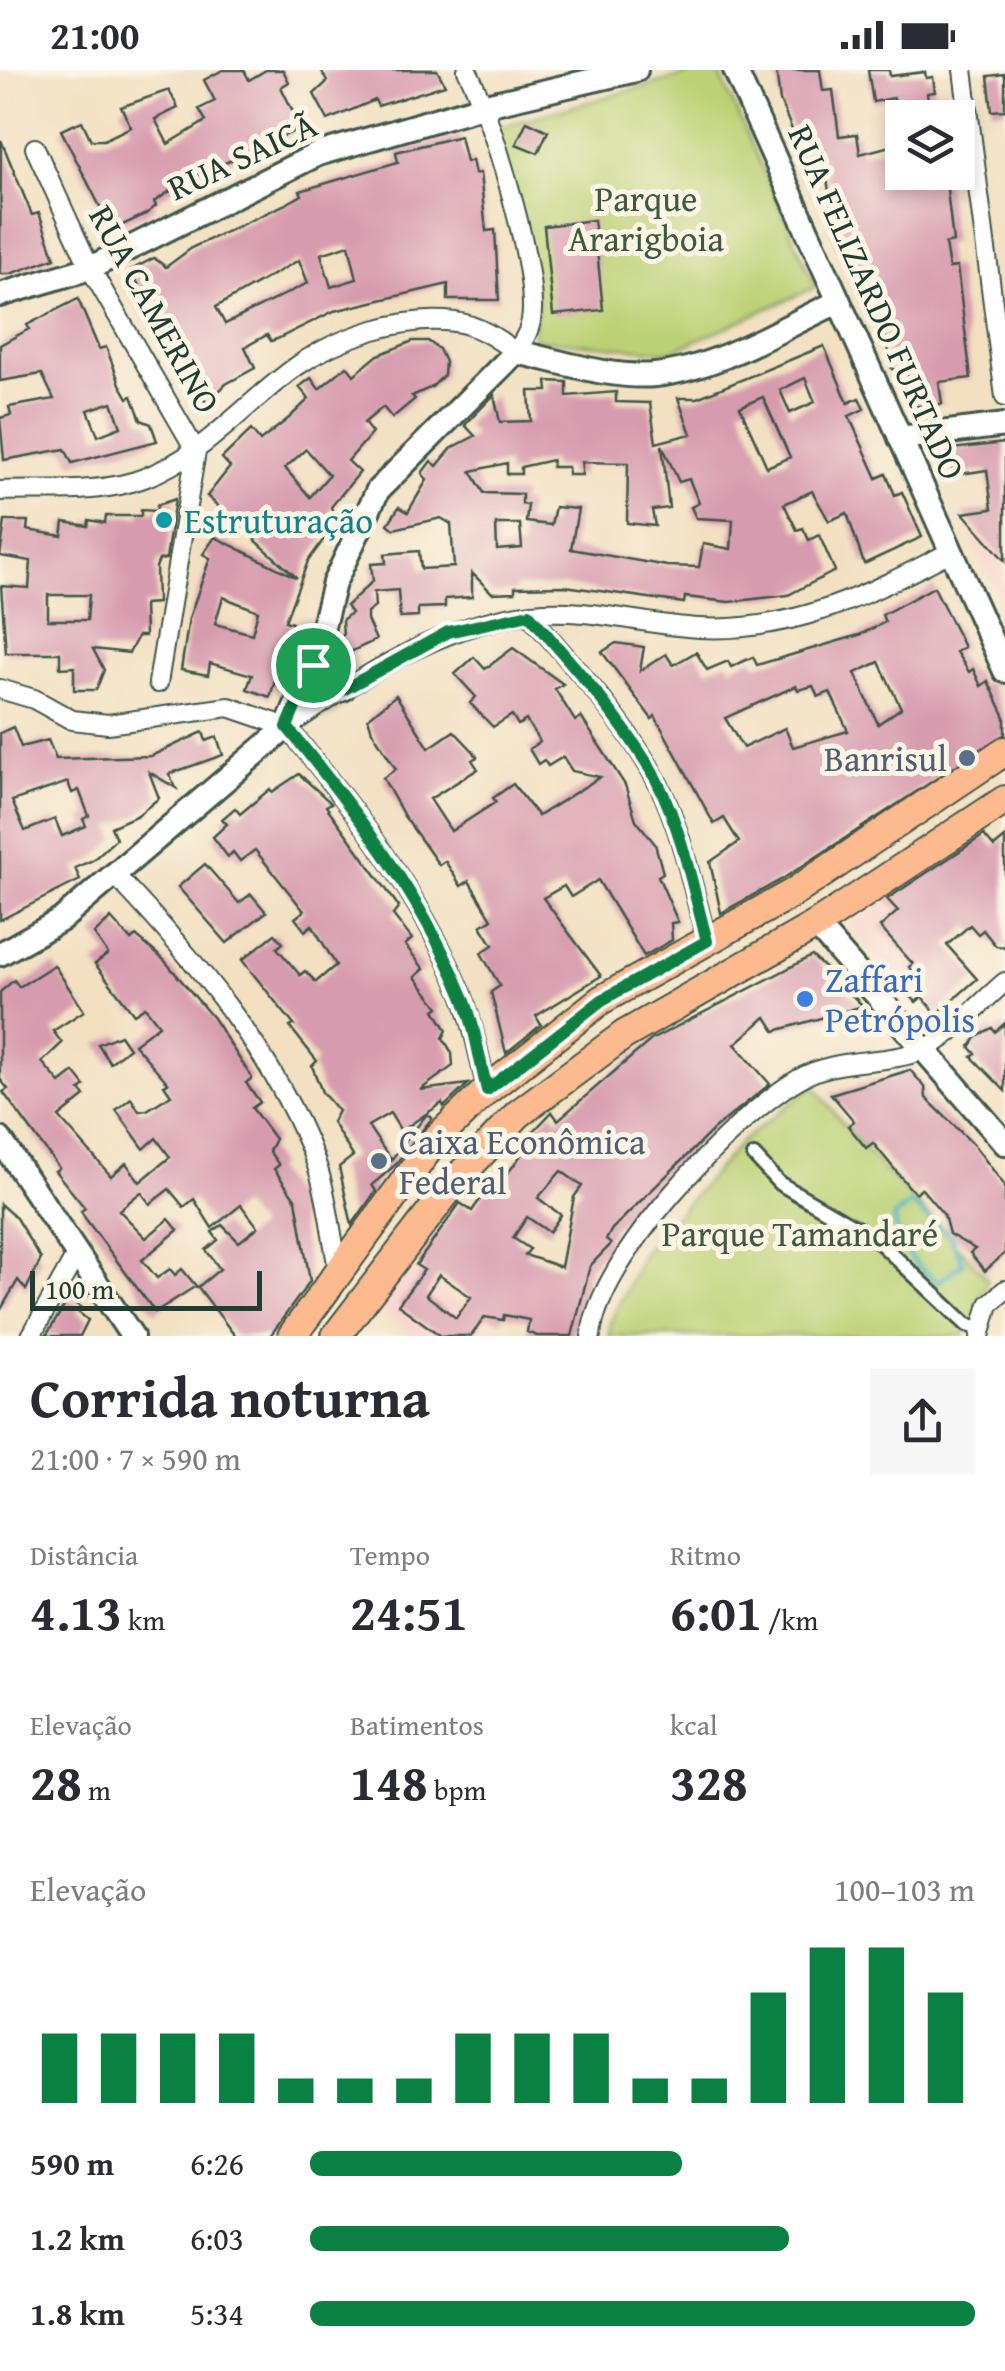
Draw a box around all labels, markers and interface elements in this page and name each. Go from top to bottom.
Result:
text: 21:00 [50,7,140,63]
street label: RUA SAICÃ [159,99,325,213]
map controls [885,100,975,190]
button: layers [885,100,975,190]
street label: RUA FELIZARDO FURTADO [776,116,978,488]
park label: Parque Ararigboia [568,173,724,264]
street label: RUA CAMERINO [77,196,233,422]
place label: Estruturação [184,495,373,546]
marker: Estruturação [153,509,175,531]
pin [271,623,356,708]
icon: arrive [286,638,341,693]
place label: Banrisul [824,733,947,784]
marker: Banrisul [956,747,978,769]
place label: Zaffari Petrópolis [825,954,975,1045]
marker: Zaffari Petrópolis [794,988,816,1010]
place label: Caixa Econômica Federal [399,1116,646,1207]
marker: Caixa Econômica Federal [368,1150,390,1172]
park label: Parque Tamandaré [662,1208,938,1259]
scale bar [30,1266,262,1310]
text: 100 m [45,1268,114,1309]
text: Corrida noturna [30,1357,430,1437]
button: share [870,1369,975,1474]
text: 21:00 · 7 × 590 m [30,1435,241,1482]
text: Distância [30,1534,138,1575]
text: Tempo [350,1534,430,1575]
text: Ritmo [670,1534,741,1575]
text: 4.13 [30,1575,122,1648]
text: 24:51 [350,1575,468,1648]
text: 6:01 [670,1575,762,1648]
text: km [122,1599,165,1640]
text: /km [762,1599,818,1640]
text: Elevação [30,1704,132,1745]
text: Batimentos [350,1704,484,1745]
text: kcal [670,1704,718,1745]
text: 28 [30,1745,82,1818]
text: 148 [350,1745,428,1818]
text: 328 [670,1745,748,1818]
text: m [82,1769,111,1810]
text: bpm [428,1769,486,1810]
text: Elevação [30,1866,146,1913]
text: 100–103 m [834,1866,975,1913]
text: 590 m [30,2140,114,2187]
text: 6:26 [190,2140,244,2187]
text: 1.2 km [30,2215,125,2262]
text: 6:03 [190,2215,244,2262]
text: 1.8 km [30,2290,125,2337]
text: 5:34 [190,2290,244,2337]

